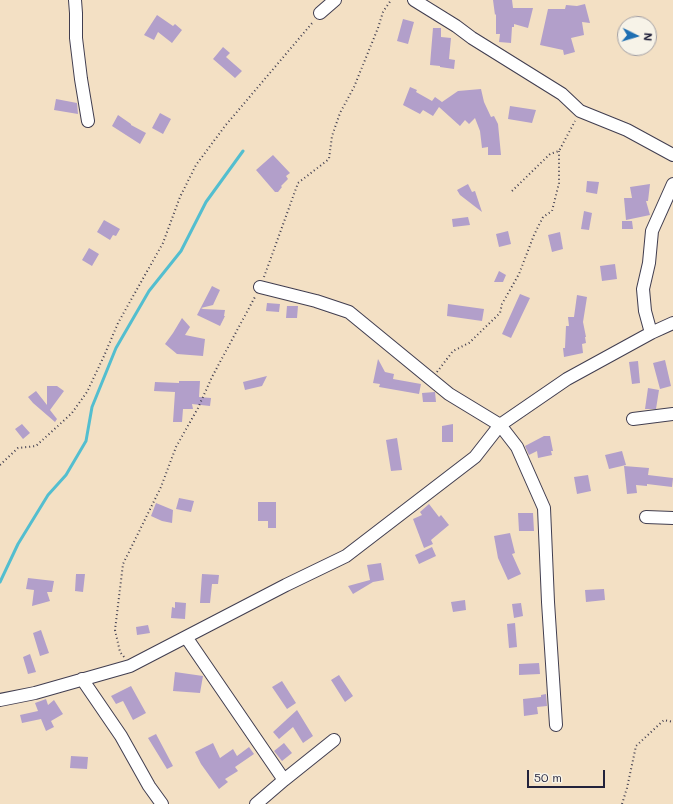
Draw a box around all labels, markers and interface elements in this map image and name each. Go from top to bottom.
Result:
north arrow [617,16,657,56]
text: N [641,32,656,42]
scale bar [529,762,607,788]
text: 50 m [534,769,562,785]

